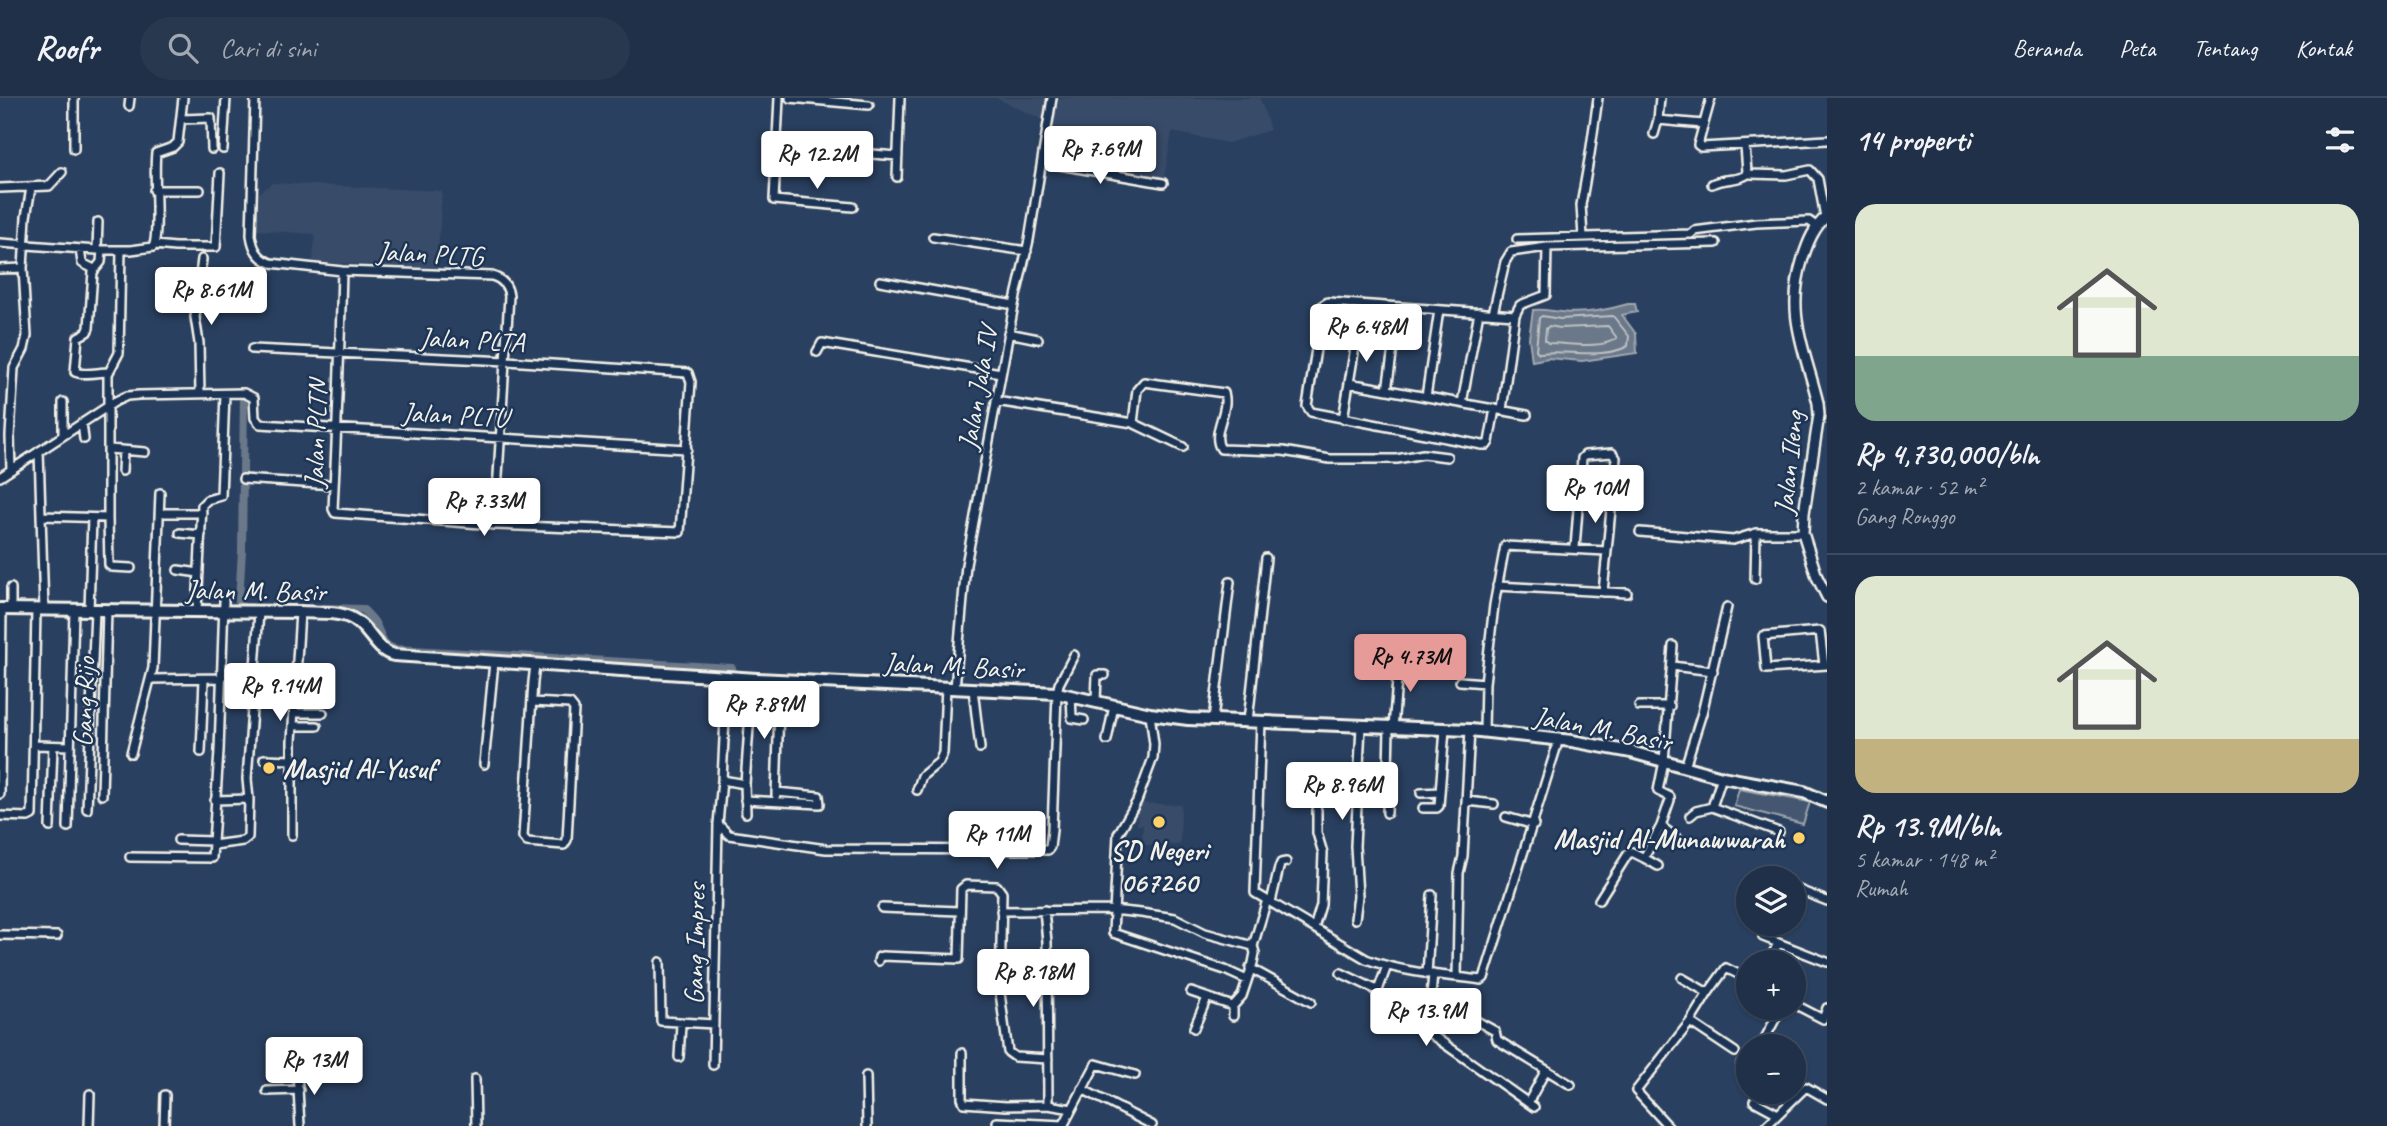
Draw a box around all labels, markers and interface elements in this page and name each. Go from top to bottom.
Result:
search box [140,17,630,80]
text: Roofr [35,27,98,69]
icon: search [164,29,202,67]
text: Cari di sini [220,32,316,65]
text: Beranda [2013,33,2081,63]
text: Peta [2119,33,2155,63]
text: Tentang [2193,33,2258,63]
text: Kontak [2296,33,2352,63]
text: 14 properti [1855,121,1970,159]
icon: filters [2321,121,2359,159]
pin: Rp 7.69M [1028,126,1172,186]
pin: Rp 12.2M [745,132,889,191]
text: Rp 7.69M [1060,134,1140,163]
text: Rp 12.2M [777,139,857,168]
street label: Jalan PLTG [374,233,487,274]
icon: home [2044,250,2170,376]
pin: Rp 8.61M [139,268,283,327]
text: Rp 8.61M [171,275,251,304]
pin: Rp 6.48M [1294,304,1438,364]
text: Rp 6.48M [1326,312,1406,341]
street label: Jalan PLTA [417,319,527,360]
street label: Jalan Jala IV [949,319,1006,454]
street label: Jalan PLTN [296,375,335,490]
street label: Jalan PLTU [399,394,514,435]
street label: Jalan Ileng [1765,408,1812,518]
text: Rp 4,730,000/bln [1855,435,2039,473]
pin: Rp 10M [1538,466,1652,525]
text: Rp 10M [1563,473,1627,502]
text: 2 kamar · 52 m² [1855,473,1983,502]
pin: Rp 7.33M [412,478,556,538]
text: Rp 7.33M [444,486,524,515]
text: Gang Ronggo [1855,502,1955,531]
street label: Jalan M. Basir [184,572,328,609]
icon: home [2044,622,2170,748]
pin: Rp 4.73M [1338,634,1482,694]
text: Rp 4.73M [1370,642,1450,671]
street label: Jalan M. Basir [881,644,1027,687]
street label: Gang Rijo [64,654,103,748]
pin: Rp 9.14M [208,664,352,723]
text: Rp 9.14M [240,671,320,700]
pin: Rp 7.89M [692,682,836,741]
text: Rp 7.89M [724,689,804,718]
street label: Jalan M. Basir [1529,698,1677,759]
place label: Masjid Al-Yusuf [283,751,442,786]
marker: Masjid Al-Yusuf [261,760,277,776]
pin: Rp 8.96M [1270,762,1414,822]
text: Rp 8.96M [1302,770,1382,799]
text: Rp 13.9M/bln [1855,807,2001,845]
pin: Rp 11M [940,812,1054,871]
marker: SD Negeri 067260 [1151,814,1167,830]
text: Rp 11M [965,819,1029,848]
place label: Masjid Al-Munawwarah [1553,821,1786,856]
marker: Masjid Al-Munawwarah [1791,830,1807,846]
place label: SD Negeri 067260 [1110,833,1212,900]
text: 5 kamar · 148 m² [1855,845,1993,874]
map controls [1736,866,1806,1104]
button: layers [1736,866,1806,936]
text: Rumah [1855,874,1908,903]
street label: Gang Impres [676,881,713,1005]
pin: Rp 8.18M [961,950,1105,1009]
button: + [1736,950,1806,1020]
text: Rp 8.18M [993,957,1073,986]
pin: Rp 13.9M [1354,988,1498,1048]
text: Rp 13.9M [1386,996,1466,1025]
button: − [1736,1034,1806,1104]
pin: Rp 13M [257,1038,371,1097]
text: Rp 13M [282,1045,346,1074]

